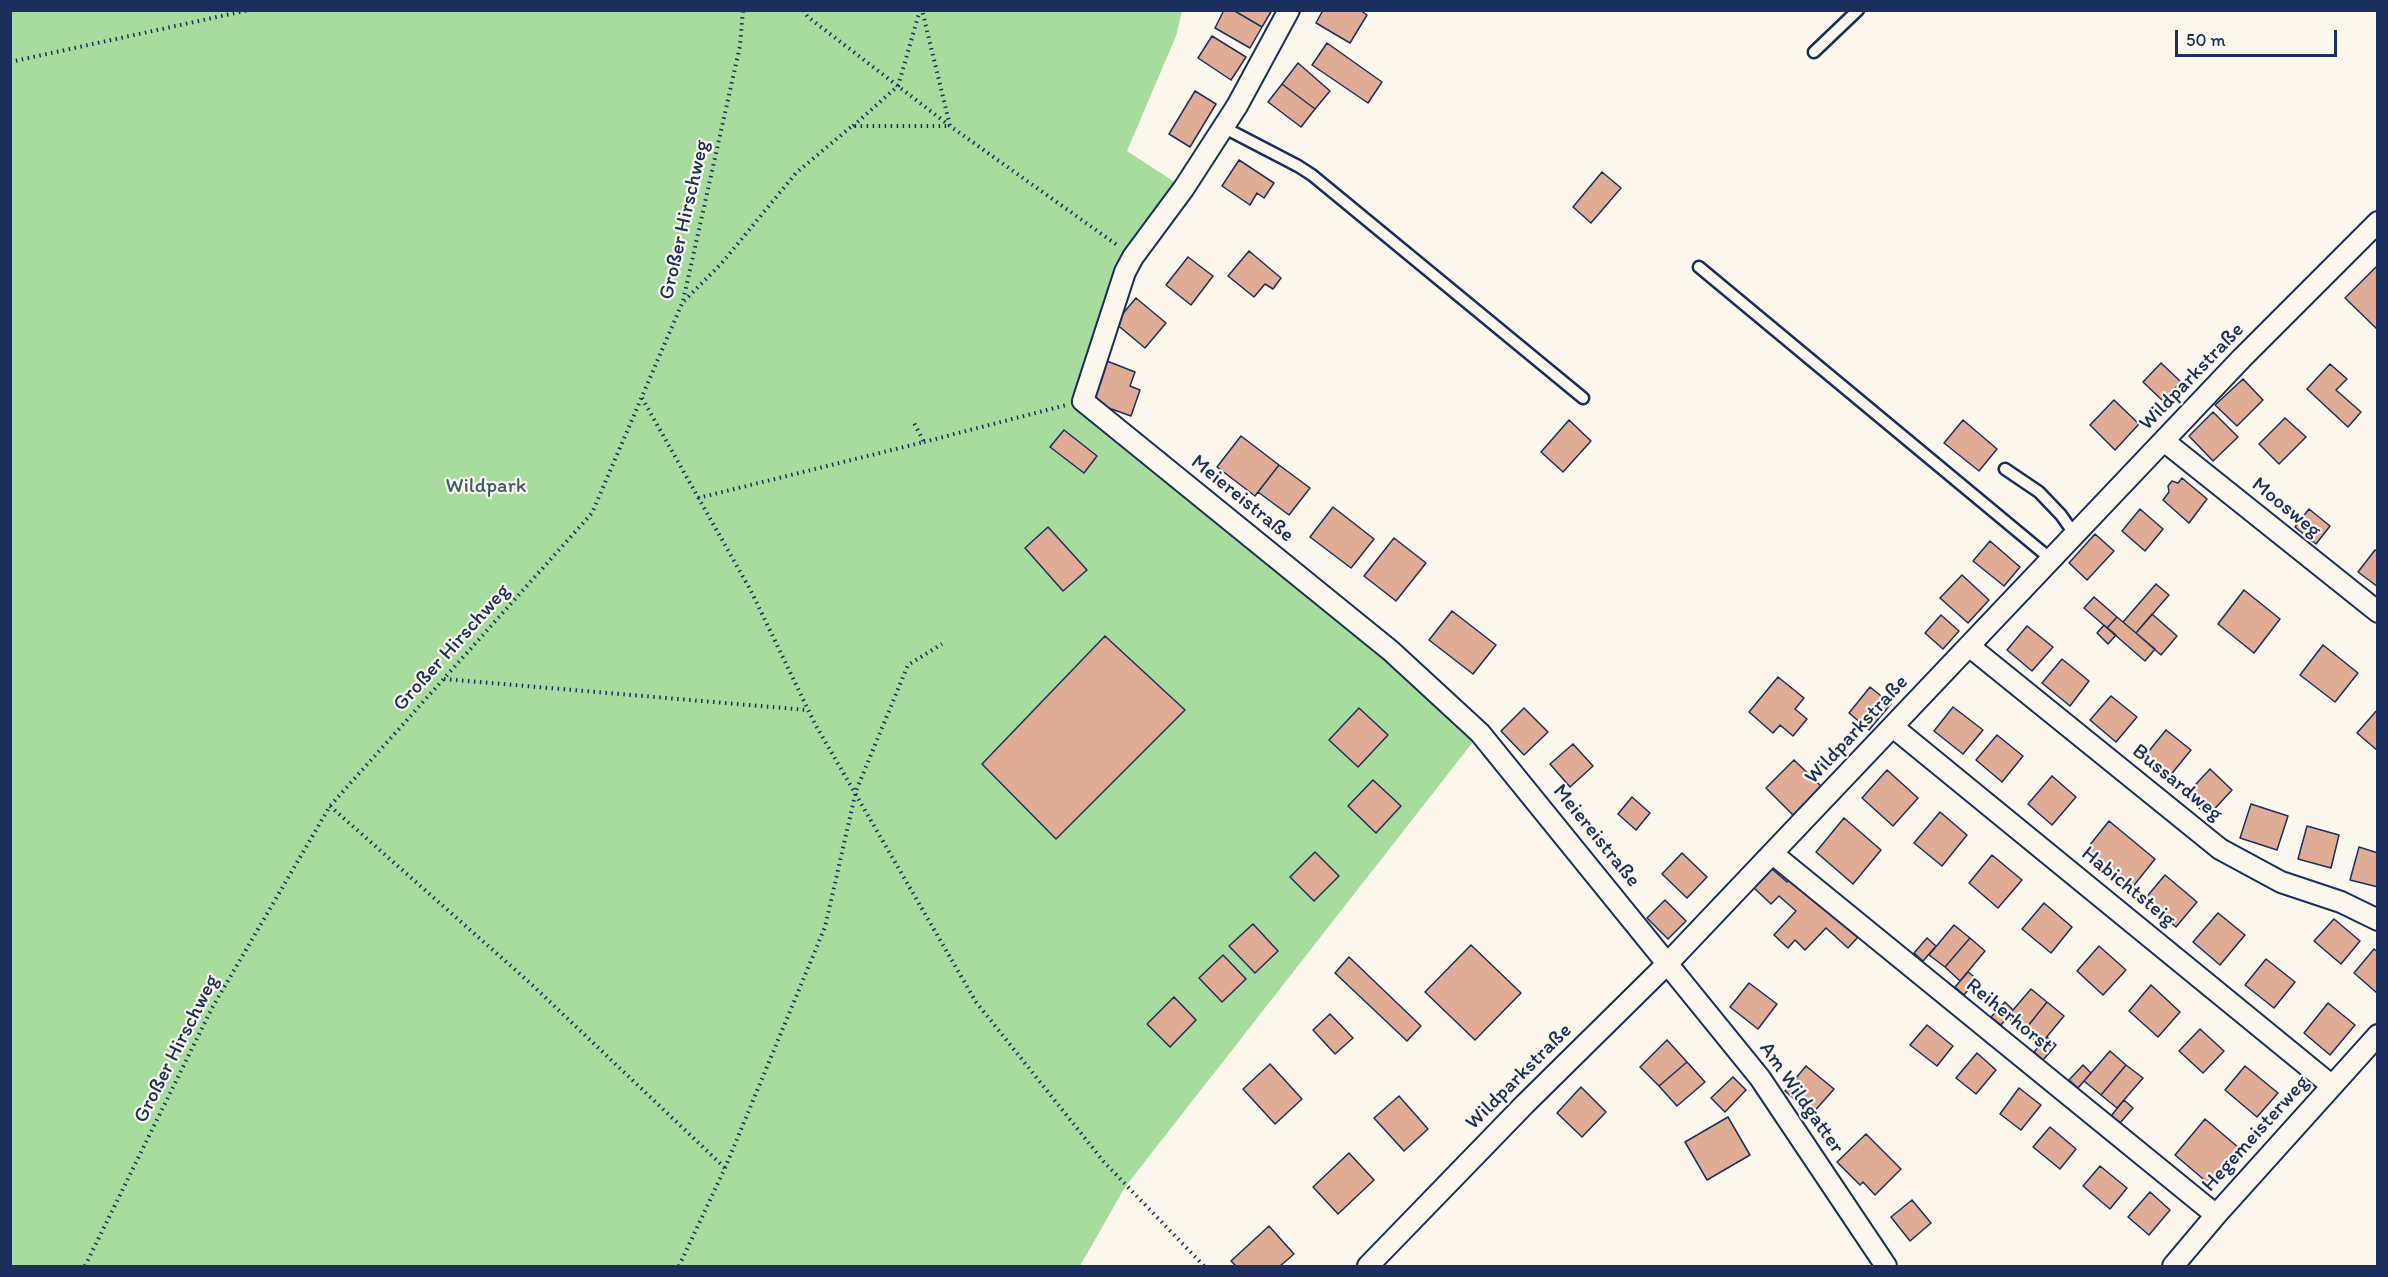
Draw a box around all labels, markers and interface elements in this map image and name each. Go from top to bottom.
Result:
scale bar [2178,18,2340,56]
text: 50 m [2186,29,2226,51]
street label: Großer Hirschweg [654,138,716,302]
street label: Wildparkstraße [2134,318,2250,436]
street label: Meiereistraße [1185,450,1299,548]
street label: Moosweg [2246,472,2326,544]
park label: Wildpark [446,474,526,500]
street label: Großer Hirschweg [388,579,516,717]
street label: Wildparkstraße [1800,670,1914,790]
street label: Bussardweg [2127,739,2227,827]
street label: Meiereistraße [1547,779,1645,893]
street label: Habichtsteig [2076,841,2180,933]
street label: Großer Hirschweg [129,971,225,1127]
street label: Reiherhorst [1960,973,2058,1059]
street label: Wildparkstraße [1461,1019,1577,1135]
street label: Am Wildgatter [1753,1037,1849,1159]
street label: Hegemeisterweg [2197,1071,2315,1197]

